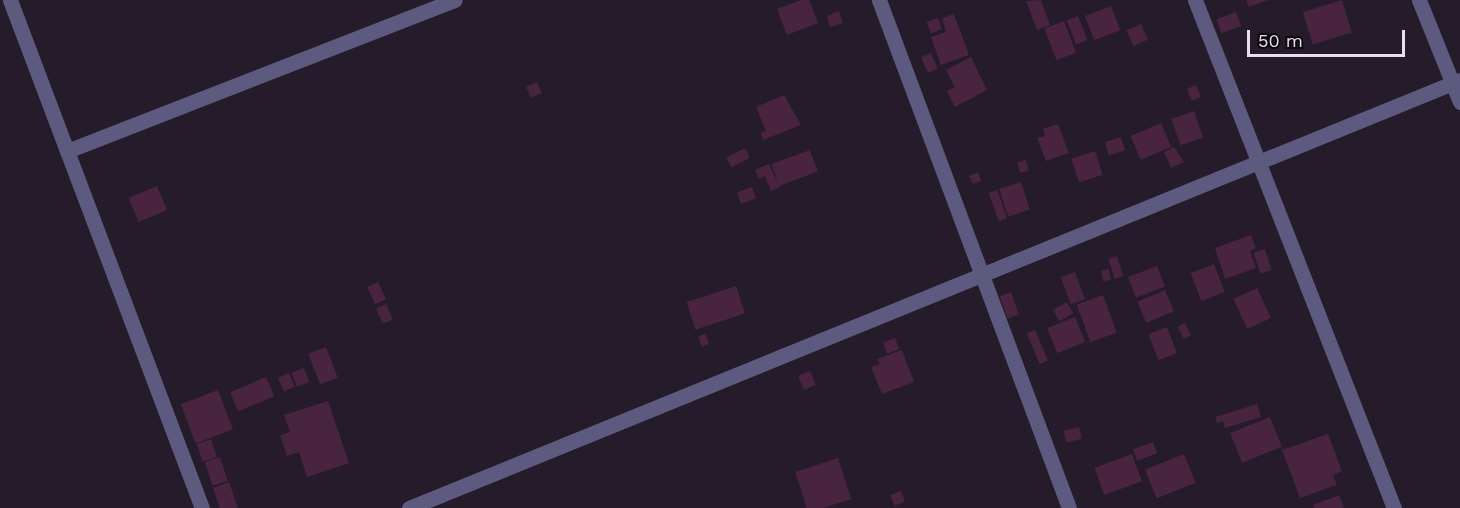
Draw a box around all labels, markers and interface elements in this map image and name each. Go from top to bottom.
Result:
scale bar [1250,18,1408,56]
text: 50 m [1258,30,1303,51]

